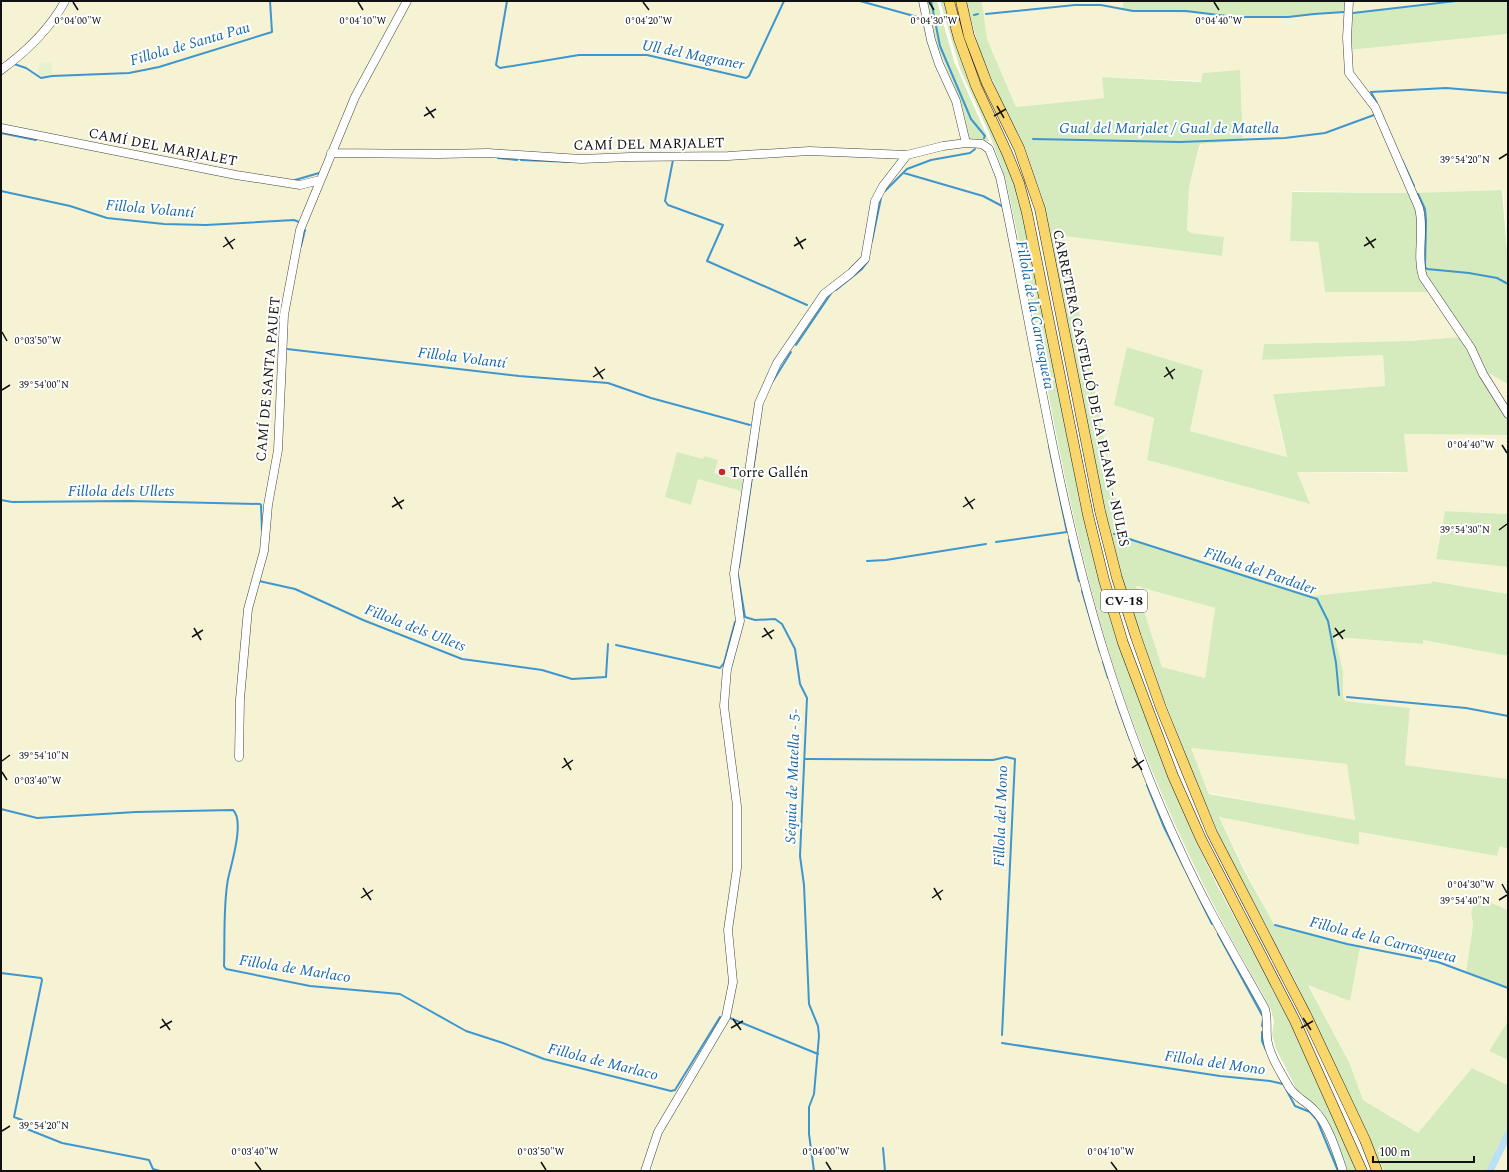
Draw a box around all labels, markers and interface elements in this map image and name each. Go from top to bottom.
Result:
text: 0°04'00"W [55,13,102,29]
text: 0°04'10"W [340,13,387,29]
text: 0°04'20"W [626,13,673,29]
text: 0°04'30"W [911,13,958,29]
text: 0°04'40"W [1196,13,1243,29]
water label: Fillola de Santa Pau [127,16,253,72]
water label: Ull del Magraner [640,34,747,76]
water label: Gual del Marjalet / Gual de Matella [1059,117,1279,140]
street label: CAMÍ DEL MARJALET [87,122,239,172]
street label: CAMÍ DEL MARJALET [573,132,725,156]
text: 39°54'20"N [1440,152,1490,168]
water label: Fillola Volantí [105,194,197,224]
street label: CARRETERA CASTELLÓ DE LA PLANA - NULES [1047,228,1135,548]
water label: Fillola de la Carrasqueta [1009,239,1061,392]
street label: CAMÍ DE SANTA PAUET [250,295,286,463]
text: 0°03'50"W [15,333,62,349]
water label: Fillola Volantí [416,341,509,375]
text: 39°54'00"N [19,377,69,393]
text: 0°04'40"W [1448,437,1495,453]
place label: Torre Gallén [730,462,808,483]
marker: Torre Gallén [717,467,727,477]
water label: Fillola dels Ullets [68,480,175,503]
text: 39°54'30"N [1440,522,1490,538]
water label: Fillola del Pardaler [1201,541,1320,601]
road number: CV-18 [1101,590,1147,612]
water label: Fillola dels Ullets [361,598,470,658]
water label: Séquia de Matella - 5- [779,708,807,844]
text: 39°54'10"N [19,748,69,764]
water label: Fillola del Mono [988,765,1014,867]
text: 0°03'40"W [15,773,62,789]
text: 0°04'30"W [1448,877,1495,893]
text: 39°54'40"N [1440,893,1490,909]
water label: Fillola de la Carrasqueta [1307,911,1459,970]
water label: Fillola de Marlaco [237,949,353,989]
water label: Fillola de Marlaco [545,1037,661,1087]
water label: Fillola del Mono [1163,1045,1267,1081]
text: 39°54'20"N [19,1118,69,1134]
scale bar [1373,1138,1474,1164]
text: 100 m [1379,1143,1410,1162]
text: 0°03'40"W [232,1144,279,1160]
text: 0°03'50"W [518,1144,565,1160]
text: 0°04'00"W [803,1144,850,1160]
text: 0°04'10"W [1088,1144,1135,1160]

